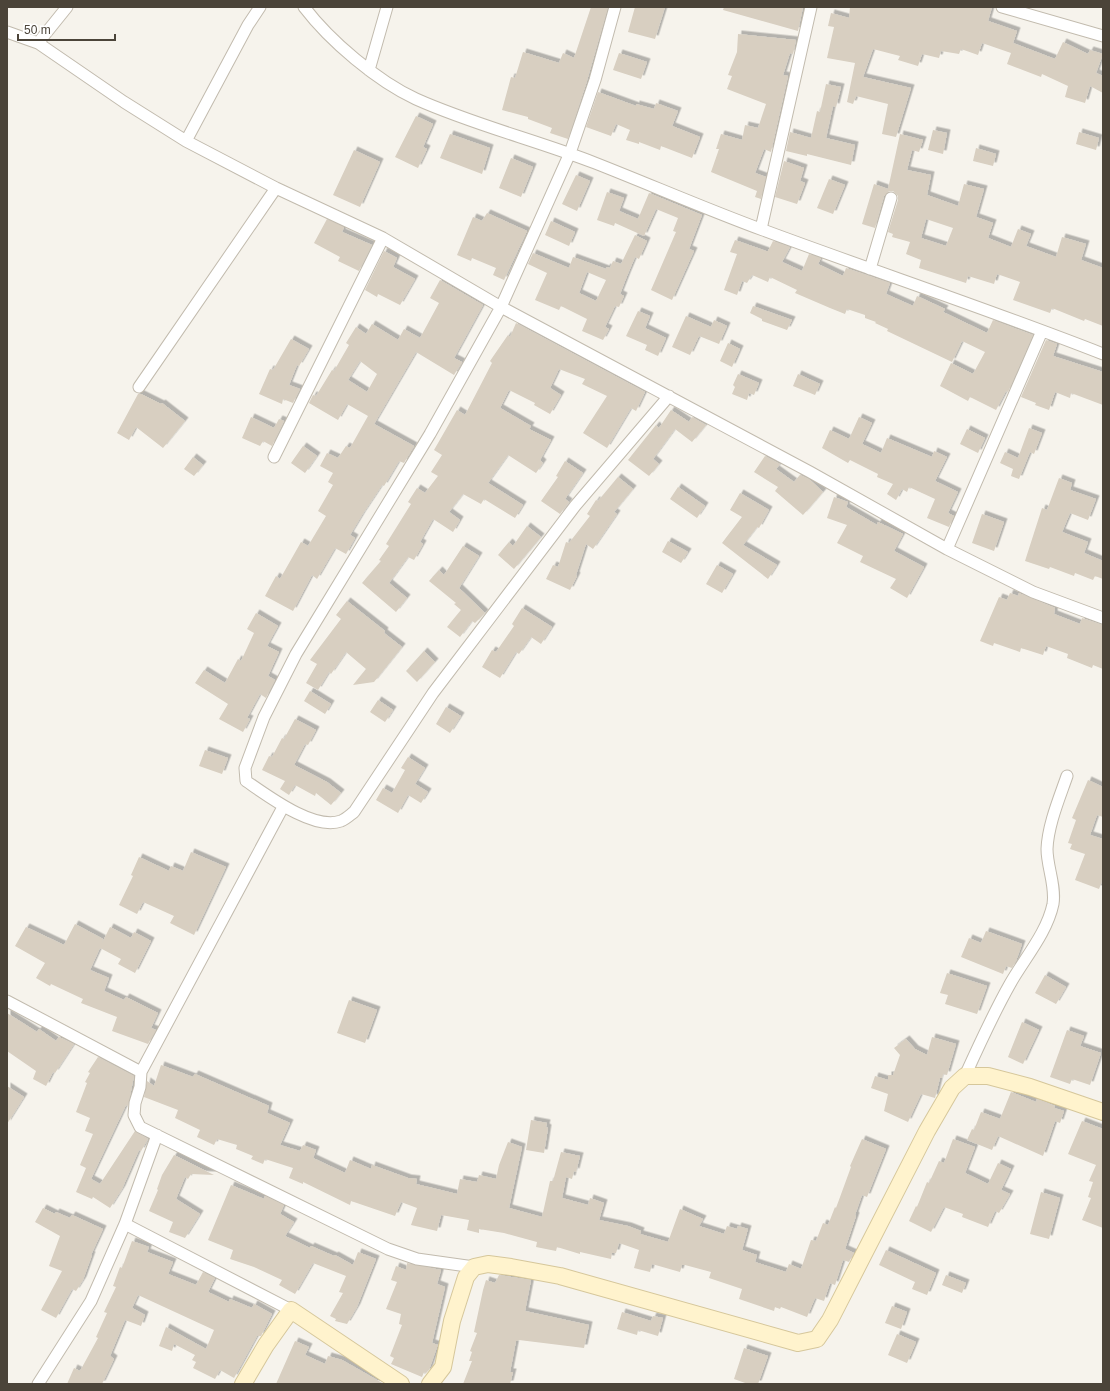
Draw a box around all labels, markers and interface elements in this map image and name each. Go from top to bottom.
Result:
scale bar [18,16,115,42]
text: 50 m [24,23,51,37]

